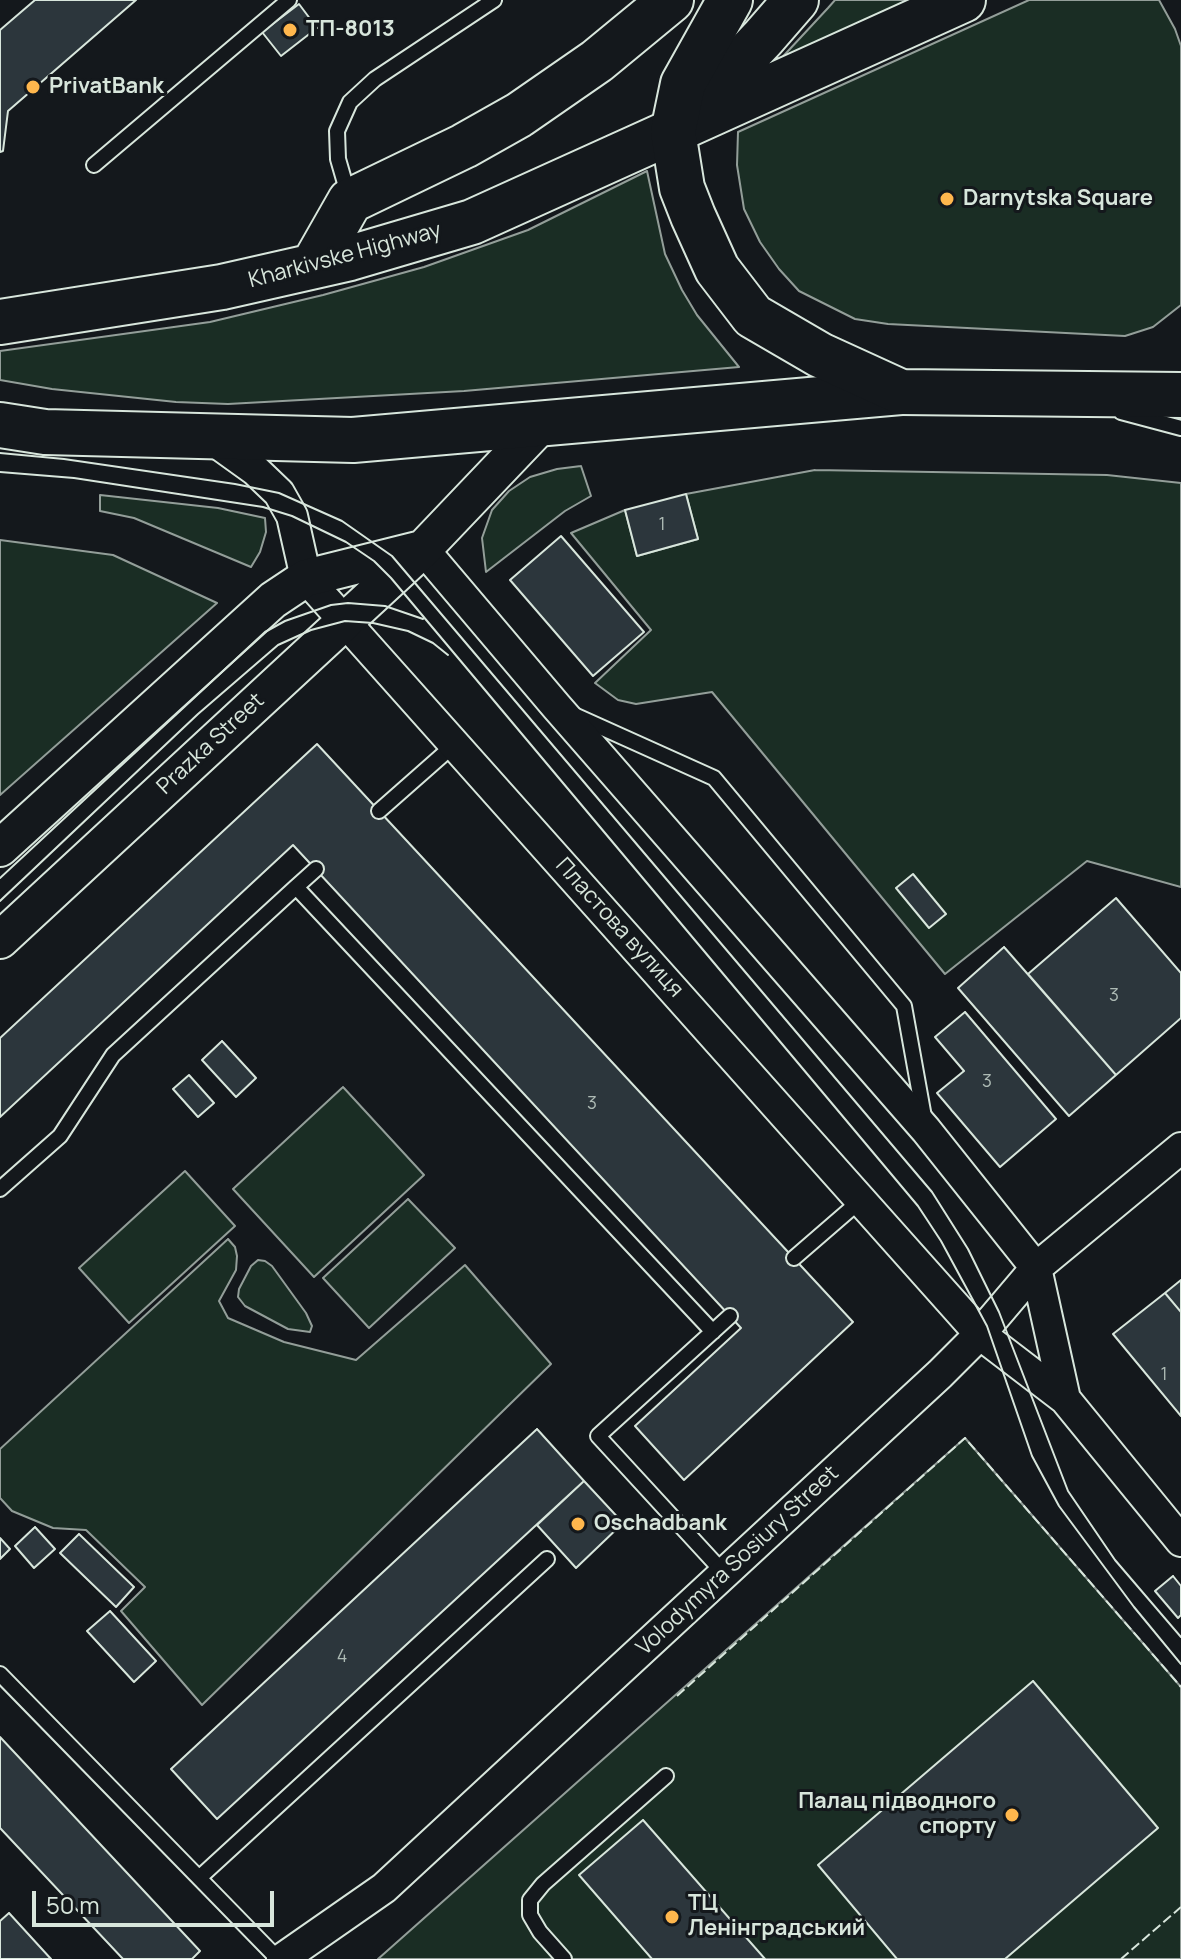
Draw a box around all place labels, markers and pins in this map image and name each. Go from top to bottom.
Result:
place label: ТП-8013 [306,17,395,43]
marker: ТП-8013 [281,21,299,39]
place label: PrivatBank [49,74,164,100]
marker: PrivatBank [24,78,42,96]
place label: Darnytska Square [963,186,1153,212]
marker: Darnytska Square [938,190,956,208]
place label: Oschadbank [594,1511,727,1537]
marker: Oschadbank [569,1515,587,1533]
place label: Палац підводного спорту [798,1789,996,1840]
marker: Палац підводного спорту [1003,1806,1021,1824]
place label: ТЦ Ленінградський [688,1891,865,1942]
marker: ТЦ Ленінградський [663,1908,681,1926]

